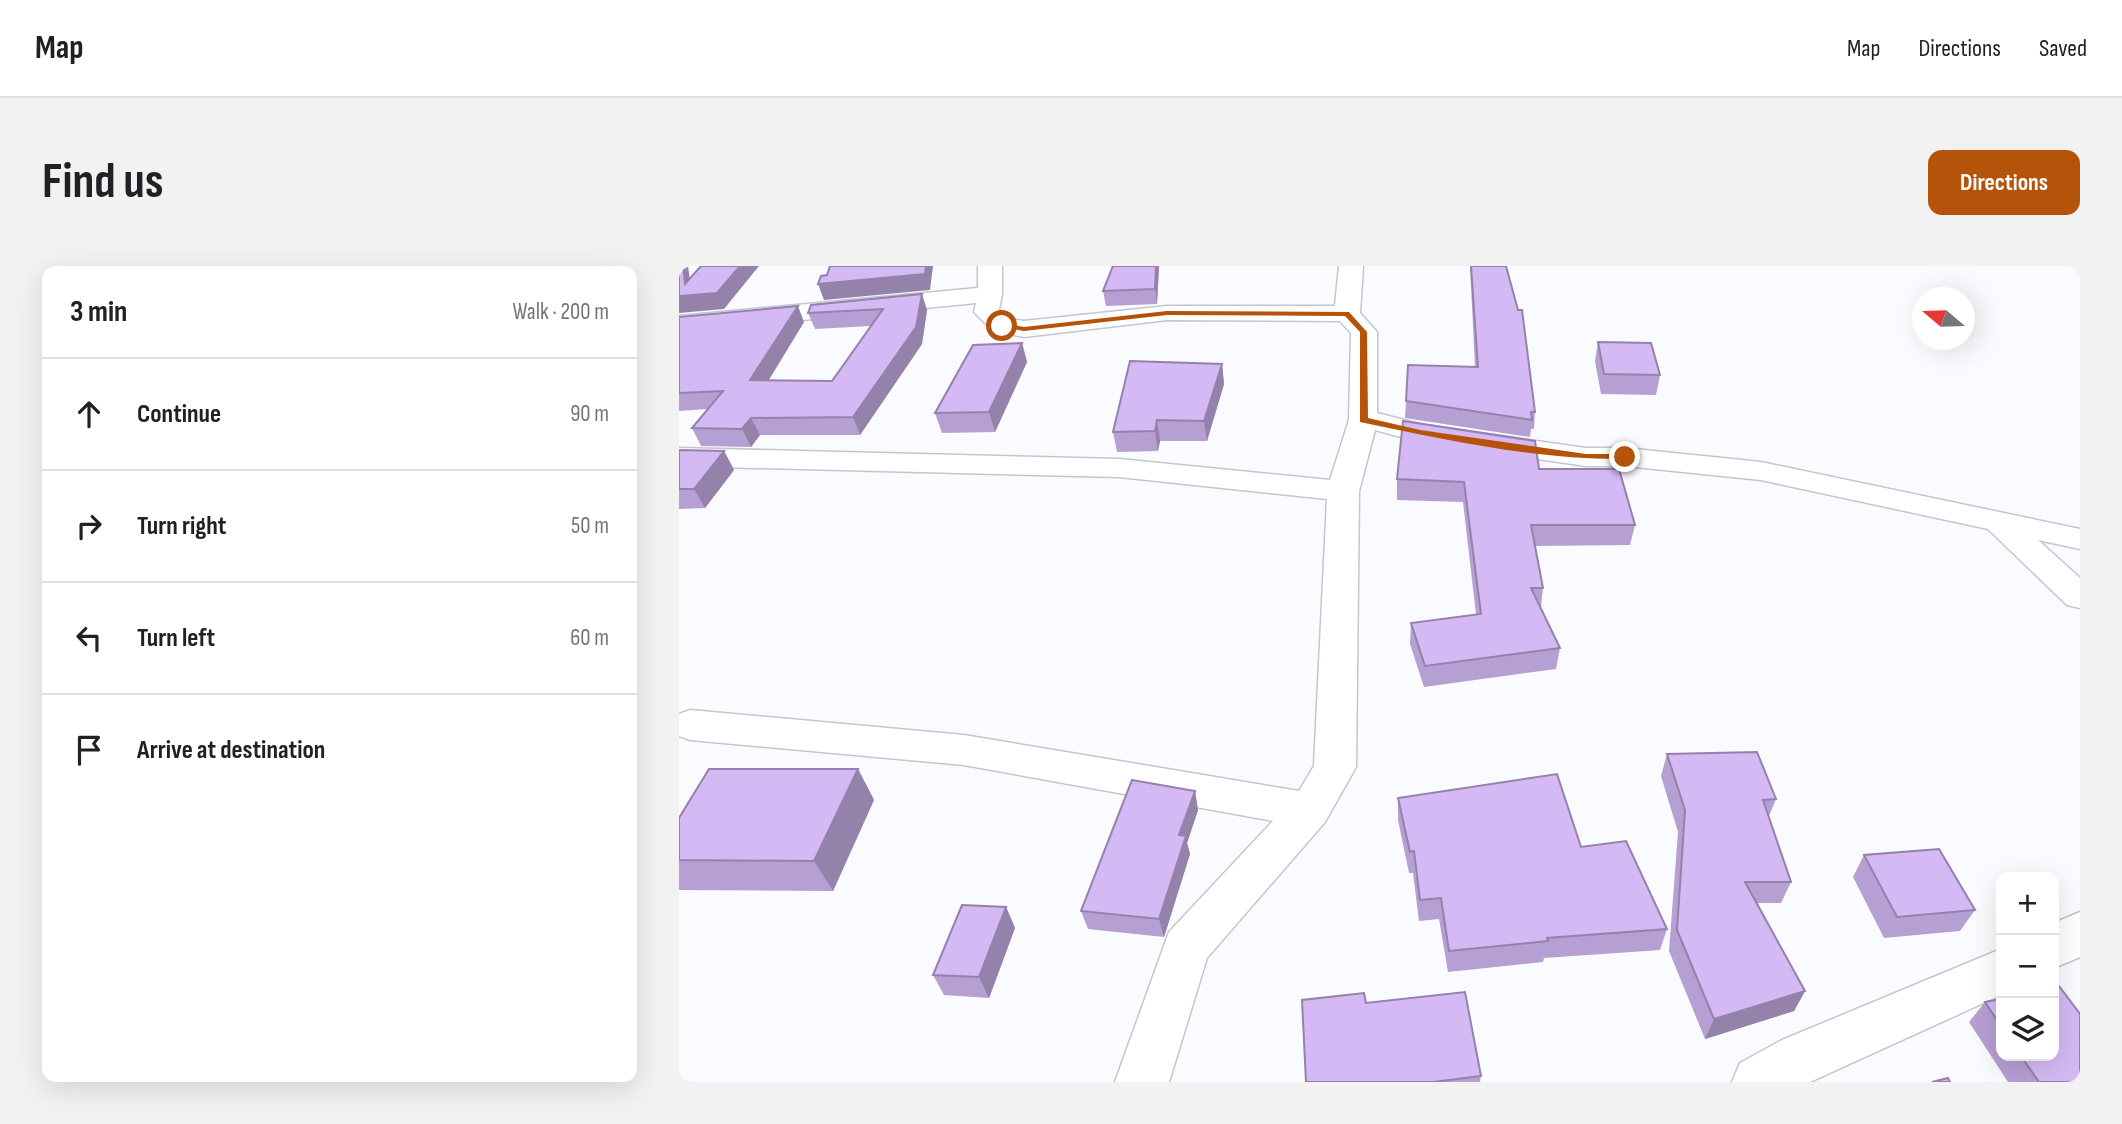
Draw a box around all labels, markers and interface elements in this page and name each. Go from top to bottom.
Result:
text: Map [35,28,84,68]
text: Map [1847,34,1880,63]
text: Directions [1918,34,2001,63]
text: Saved [2039,34,2087,63]
button: Directions [1928,150,2080,215]
text: Find us [42,153,164,212]
north arrow [1912,287,1975,350]
text: 3 min [70,294,127,330]
text: Walk · 200 m [512,298,609,326]
route start [986,310,1017,341]
icon: ahead [70,395,108,433]
text: Continue [137,399,221,430]
text: 90 m [570,400,609,428]
route end [1609,441,1640,472]
icon: right [70,507,108,545]
text: Turn right [137,511,226,542]
text: 50 m [571,512,609,540]
icon: left [70,619,108,657]
text: Turn left [137,623,215,654]
text: 60 m [570,624,609,652]
icon: arrive [70,731,108,769]
text: Arrive at destination [137,735,325,766]
map controls [1996,872,2059,1061]
button: + [1996,872,2059,935]
button: − [1996,935,2059,998]
button: layers [1996,998,2059,1061]

